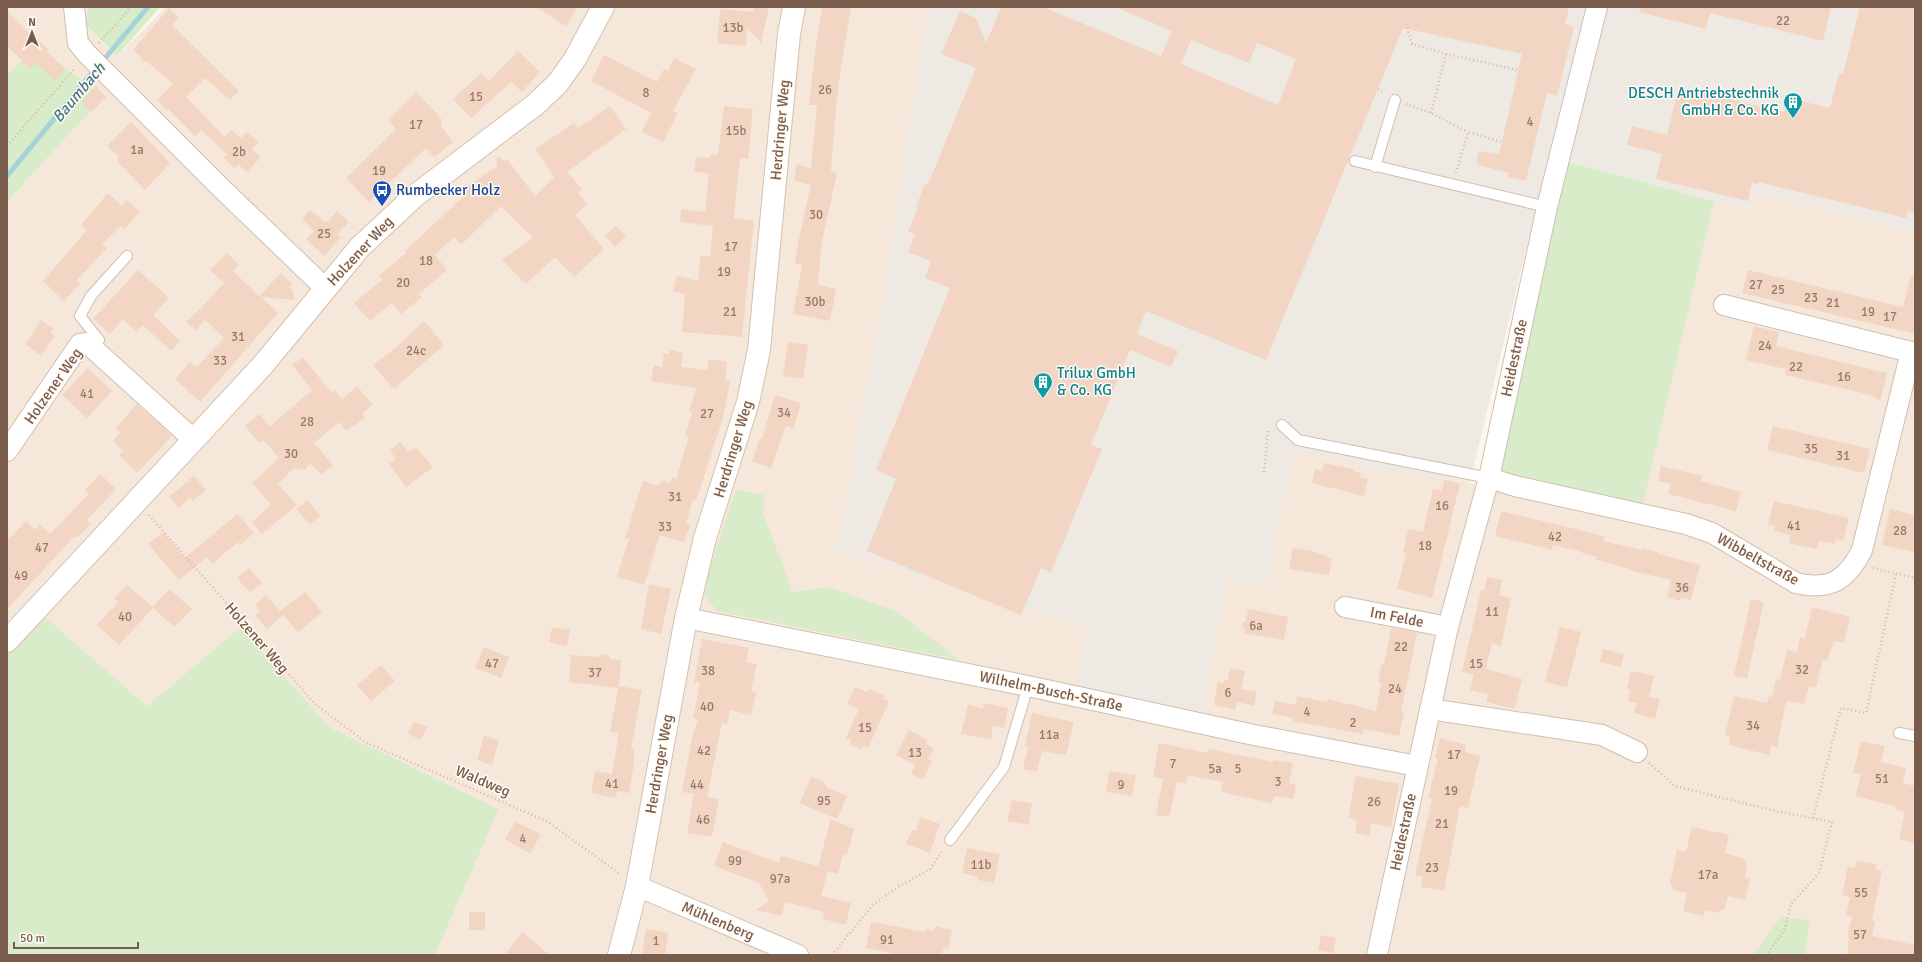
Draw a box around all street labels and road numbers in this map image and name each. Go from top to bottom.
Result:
street label: Herdringer Weg [767,79,793,181]
street label: Holzener Weg [323,212,397,290]
street label: Heidestraße [1497,318,1531,398]
street label: Holzener Weg [20,344,86,427]
street label: Herdringer Weg [710,398,756,500]
street label: Wibbeltstraße [1714,529,1802,589]
street label: Holzener Weg [221,599,293,677]
street label: Im Felde [1369,603,1425,631]
street label: Wilhelm-Busch-Straße [978,667,1124,715]
street label: Herdringer Weg [641,713,677,815]
street label: Waldweg [453,761,513,801]
street label: Heidestraße [1386,792,1420,872]
street label: Mühlenberg [679,898,757,944]

